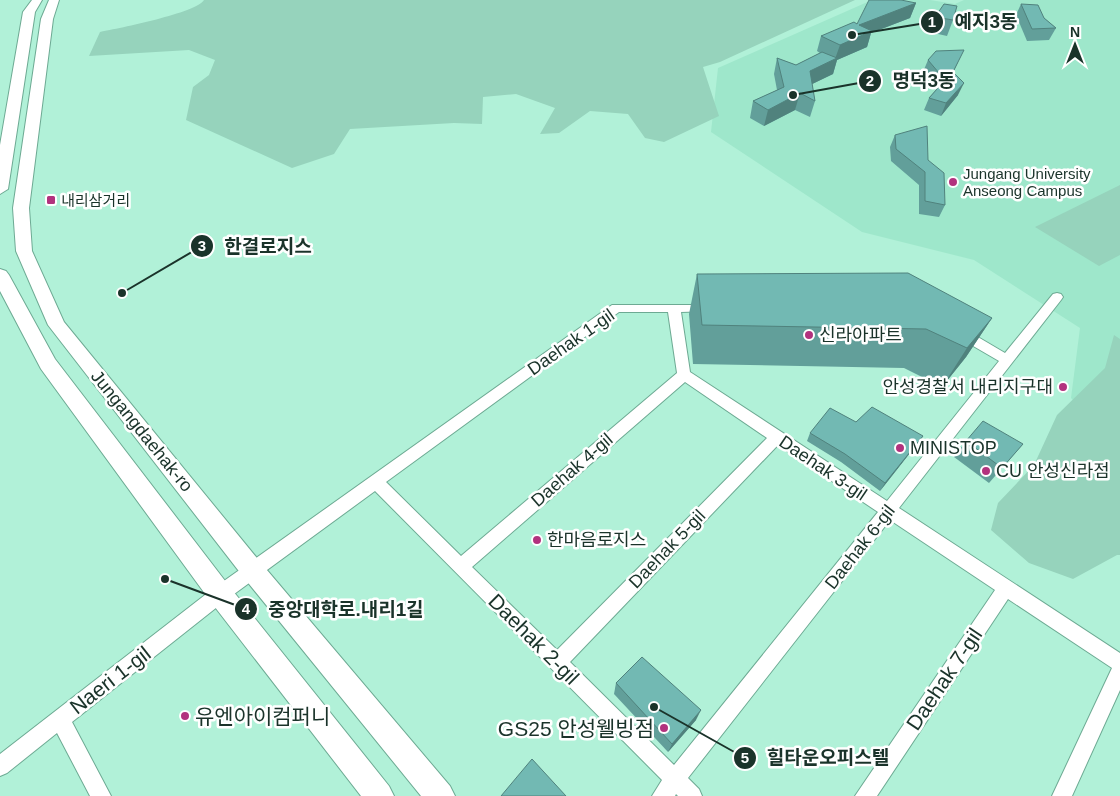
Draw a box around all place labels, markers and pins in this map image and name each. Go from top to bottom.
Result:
callout: 예지3동 [919,5,1027,39]
callout: 명덕3동 [858,64,966,98]
place label: Jungang University Anseong Campus [963,165,1091,199]
marker: Jungang University Anseong Campus [947,176,959,188]
place label: 내리삼거리 [61,192,130,209]
marker: 내리삼거리 [45,194,57,206]
callout: 한결로지스 [190,229,322,263]
place label: 신라아파트 [819,325,902,345]
marker: 신라아파트 [803,329,815,341]
place label: 안성경찰서 내리지구대 [882,377,1053,397]
marker: 안성경찰서 내리지구대 [1057,381,1069,393]
place label: MINISTOP [910,438,997,458]
marker: MINISTOP [894,442,906,454]
place label: CU 안성신라점 [996,461,1110,481]
marker: CU 안성신라점 [980,465,992,477]
place label: 한마음로지스 [547,530,646,550]
marker: 한마음로지스 [531,534,543,546]
callout: 중앙대학로.내리1길 [233,592,434,626]
place label: 유엔아이컴퍼니 [195,705,330,728]
marker: 유엔아이컴퍼니 [179,710,191,722]
place label: GS25 안성웰빙점 [498,717,654,740]
marker: GS25 안성웰빙점 [658,722,670,734]
callout: 힐타운오피스텔 [732,741,900,775]

